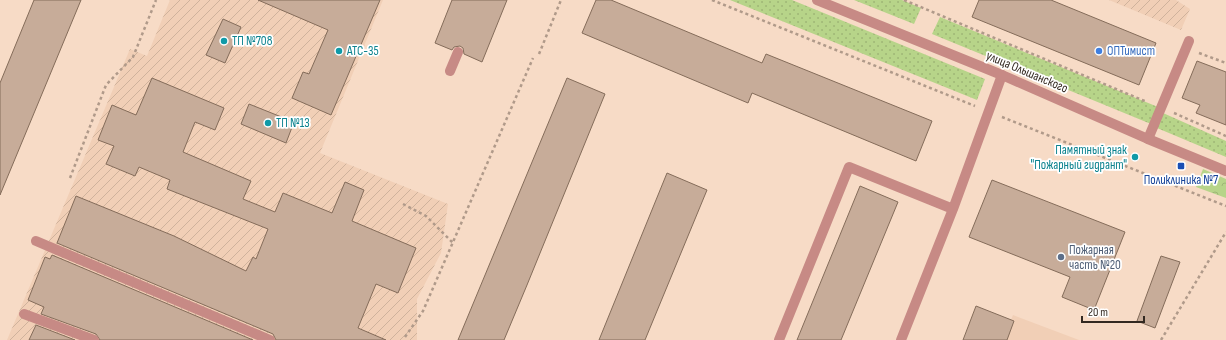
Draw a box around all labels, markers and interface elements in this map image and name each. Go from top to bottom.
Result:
place label: ТП №708 [232,33,273,49]
marker: ТП №708 [219,36,229,46]
place label: АТС-35 [346,43,379,59]
place label: ОПТимист [1107,43,1155,59]
marker: АТС-35 [334,46,344,56]
marker: ОПТимист [1094,46,1104,56]
street label: улица Ольшанского [984,48,1070,96]
place label: ТП №13 [276,115,310,131]
marker: ТП №13 [263,118,273,128]
place label: Памятный знак "Пожарный гидрант" [1030,142,1127,173]
marker: Памятный знак "Пожарный гидрант" [1130,152,1140,162]
marker: Поликлиника №7 [1176,161,1186,171]
place label: Поликлиника №7 [1144,172,1219,188]
place label: Пожарная часть №20 [1069,242,1121,273]
marker: Пожарная часть №20 [1056,252,1066,262]
scale bar [1082,298,1144,324]
text: 20 m [1088,305,1108,320]

